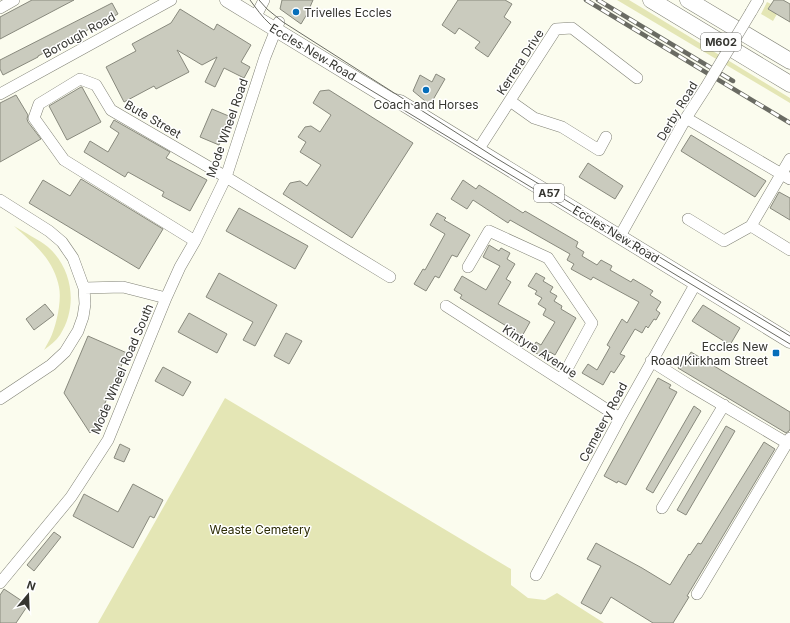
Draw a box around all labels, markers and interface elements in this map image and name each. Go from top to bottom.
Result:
place label: Trivelles Eccles [304,5,392,20]
marker: Trivelles Eccles [291,7,301,17]
street label: Borough Road [40,9,118,61]
street label: Eccles New Road [267,20,359,84]
street label: Kerrera Drive [493,26,547,98]
road number: M602 [701,33,741,51]
street label: Mode Wheel Road [203,76,251,180]
street label: Derby Road [653,79,701,143]
marker: Coach and Horses [421,85,431,95]
street label: Bute Street [122,97,184,141]
place label: Coach and Horses [374,97,479,112]
road number: A57 [534,184,564,202]
street label: Eccles New Road [570,202,662,266]
street label: Mode Wheel Road South [88,302,156,436]
street label: Kintyre Avenue [500,321,580,381]
place label: Eccles New Road/Kirkham Street [651,339,768,368]
marker: Eccles New Road/Kirkham Street [771,348,781,358]
street label: Cemetery Road [576,380,630,464]
park label: Weaste Cemetery [209,522,311,537]
north arrow [8,575,48,615]
text: N [25,578,38,594]

